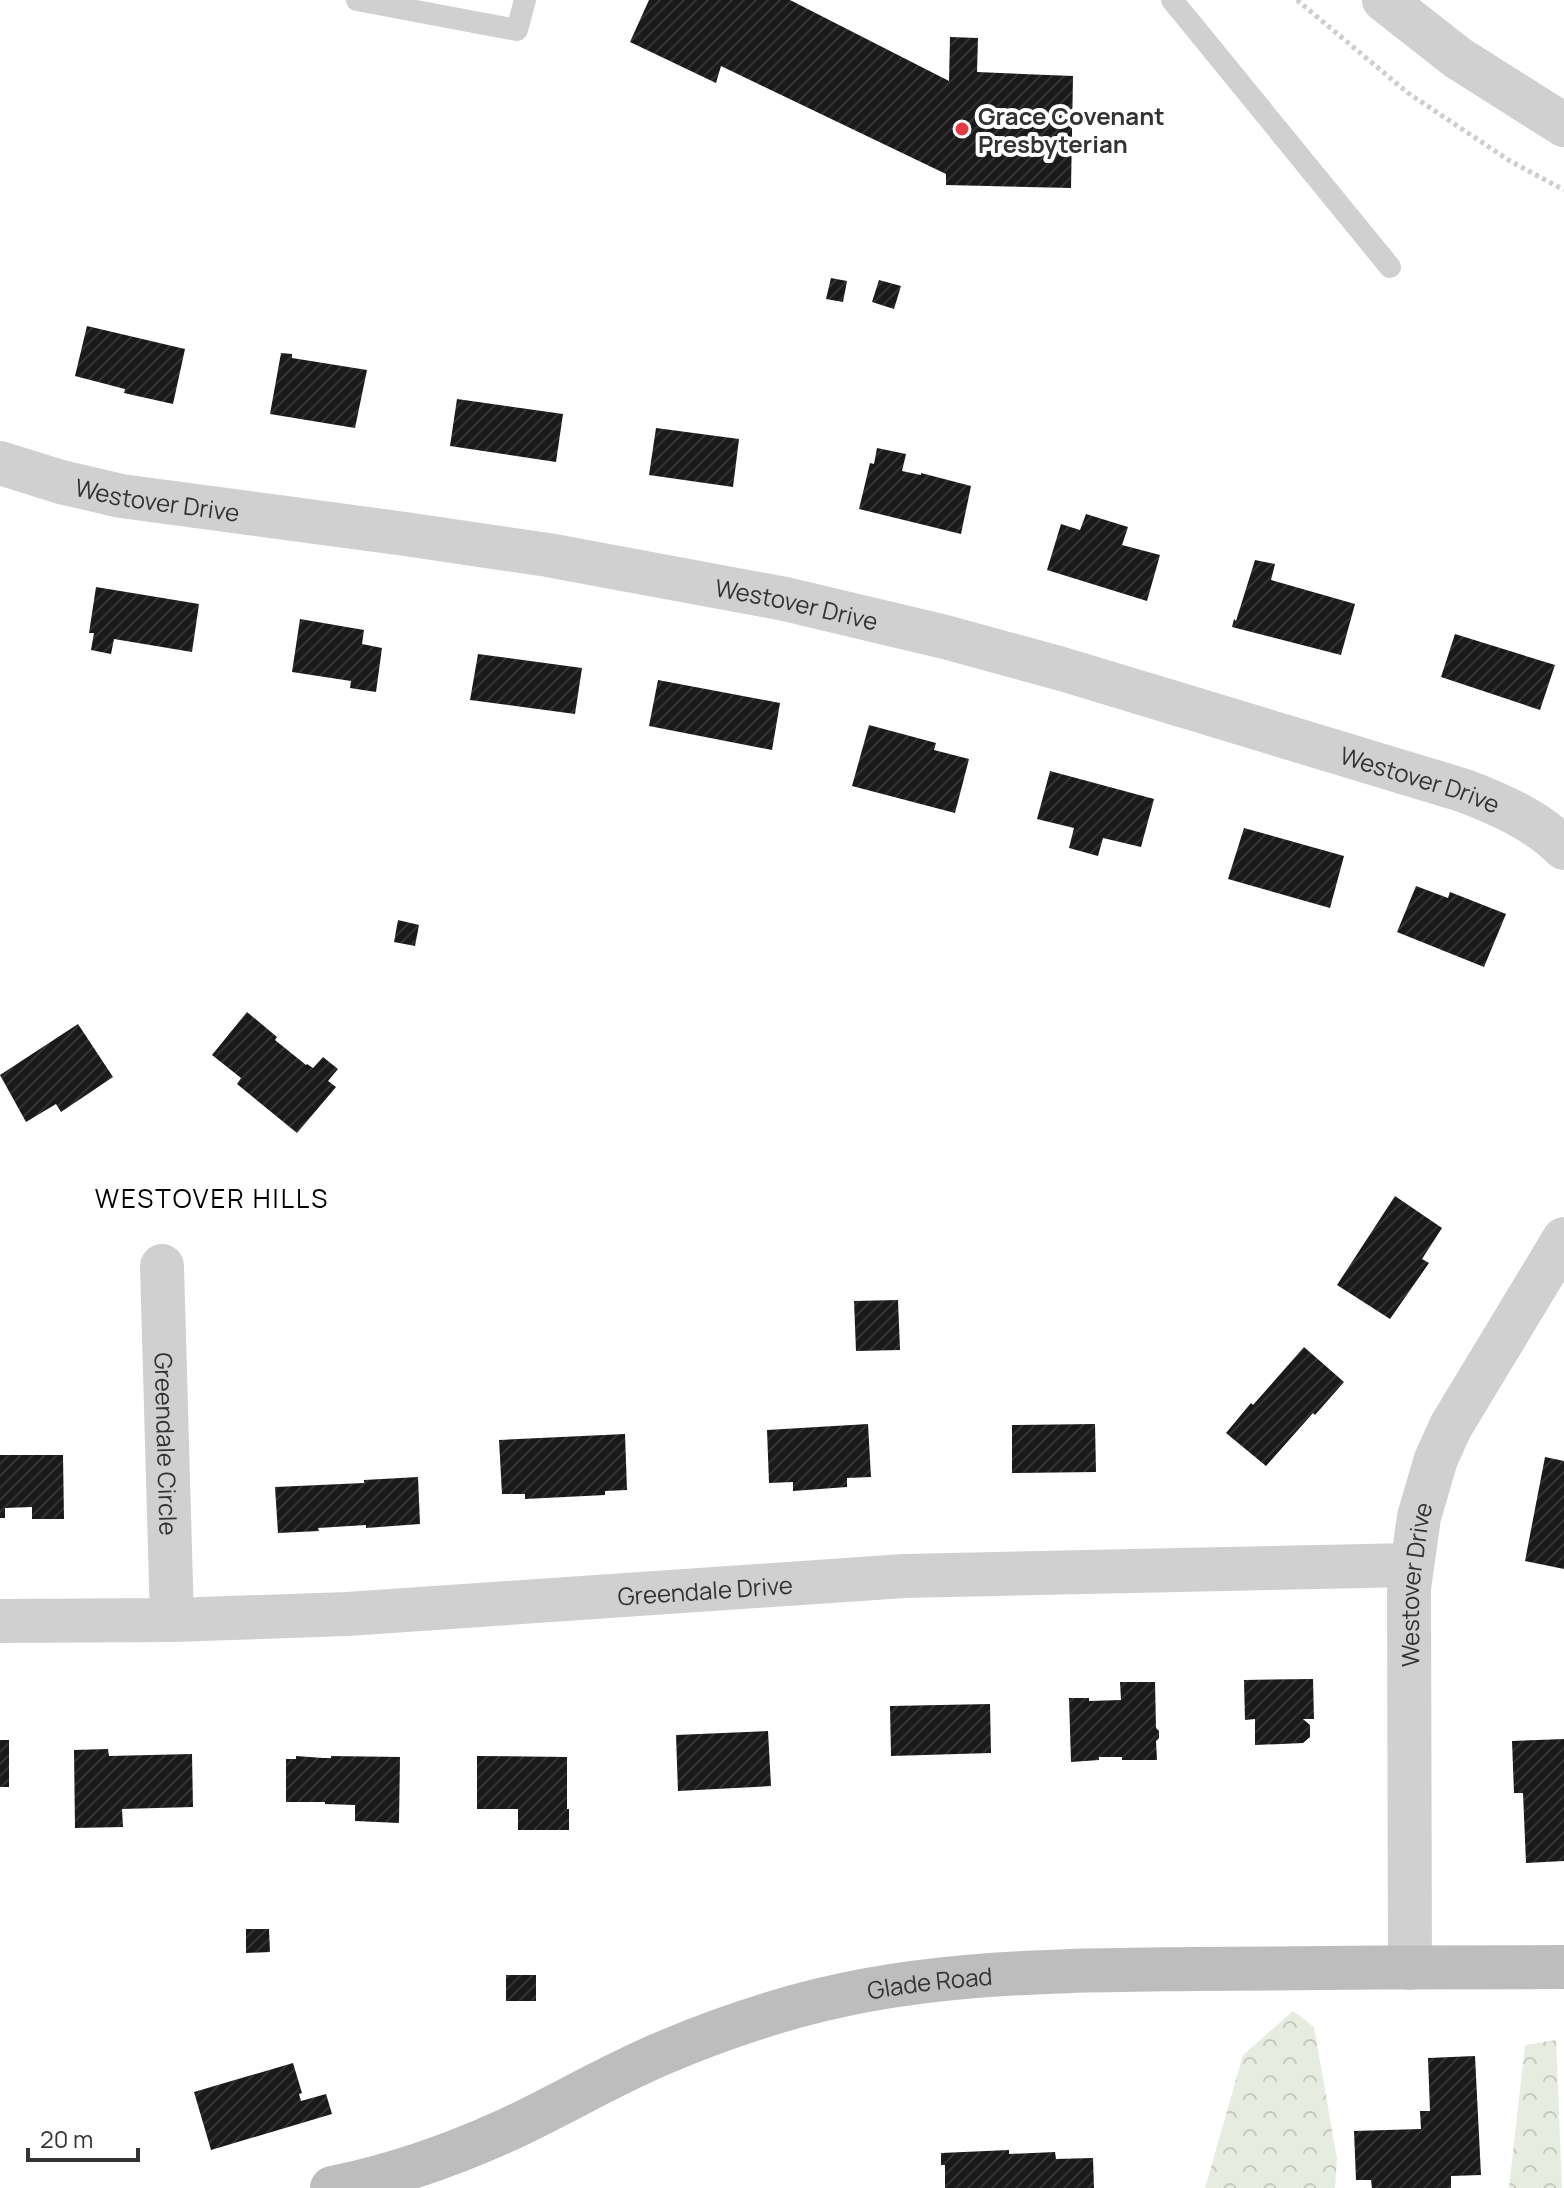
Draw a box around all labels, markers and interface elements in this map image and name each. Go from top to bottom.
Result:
place label: Grace Covenant Presbyterian [978,99,1165,160]
marker: Grace Covenant Presbyterian [953,120,971,138]
street label: Westover Drive [72,469,242,528]
street label: Westover Drive [713,570,882,637]
street label: Westover Drive [1336,738,1505,820]
district label: WESTOVER HILLS [95,1180,329,1216]
street label: Greendale Circle [148,1352,186,1536]
street label: Westover Drive [1392,1498,1439,1667]
street label: Greendale Drive [616,1567,794,1612]
street label: Glade Road [865,1958,994,2006]
scale bar [28,2112,138,2162]
text: 20 m [40,2122,93,2155]

